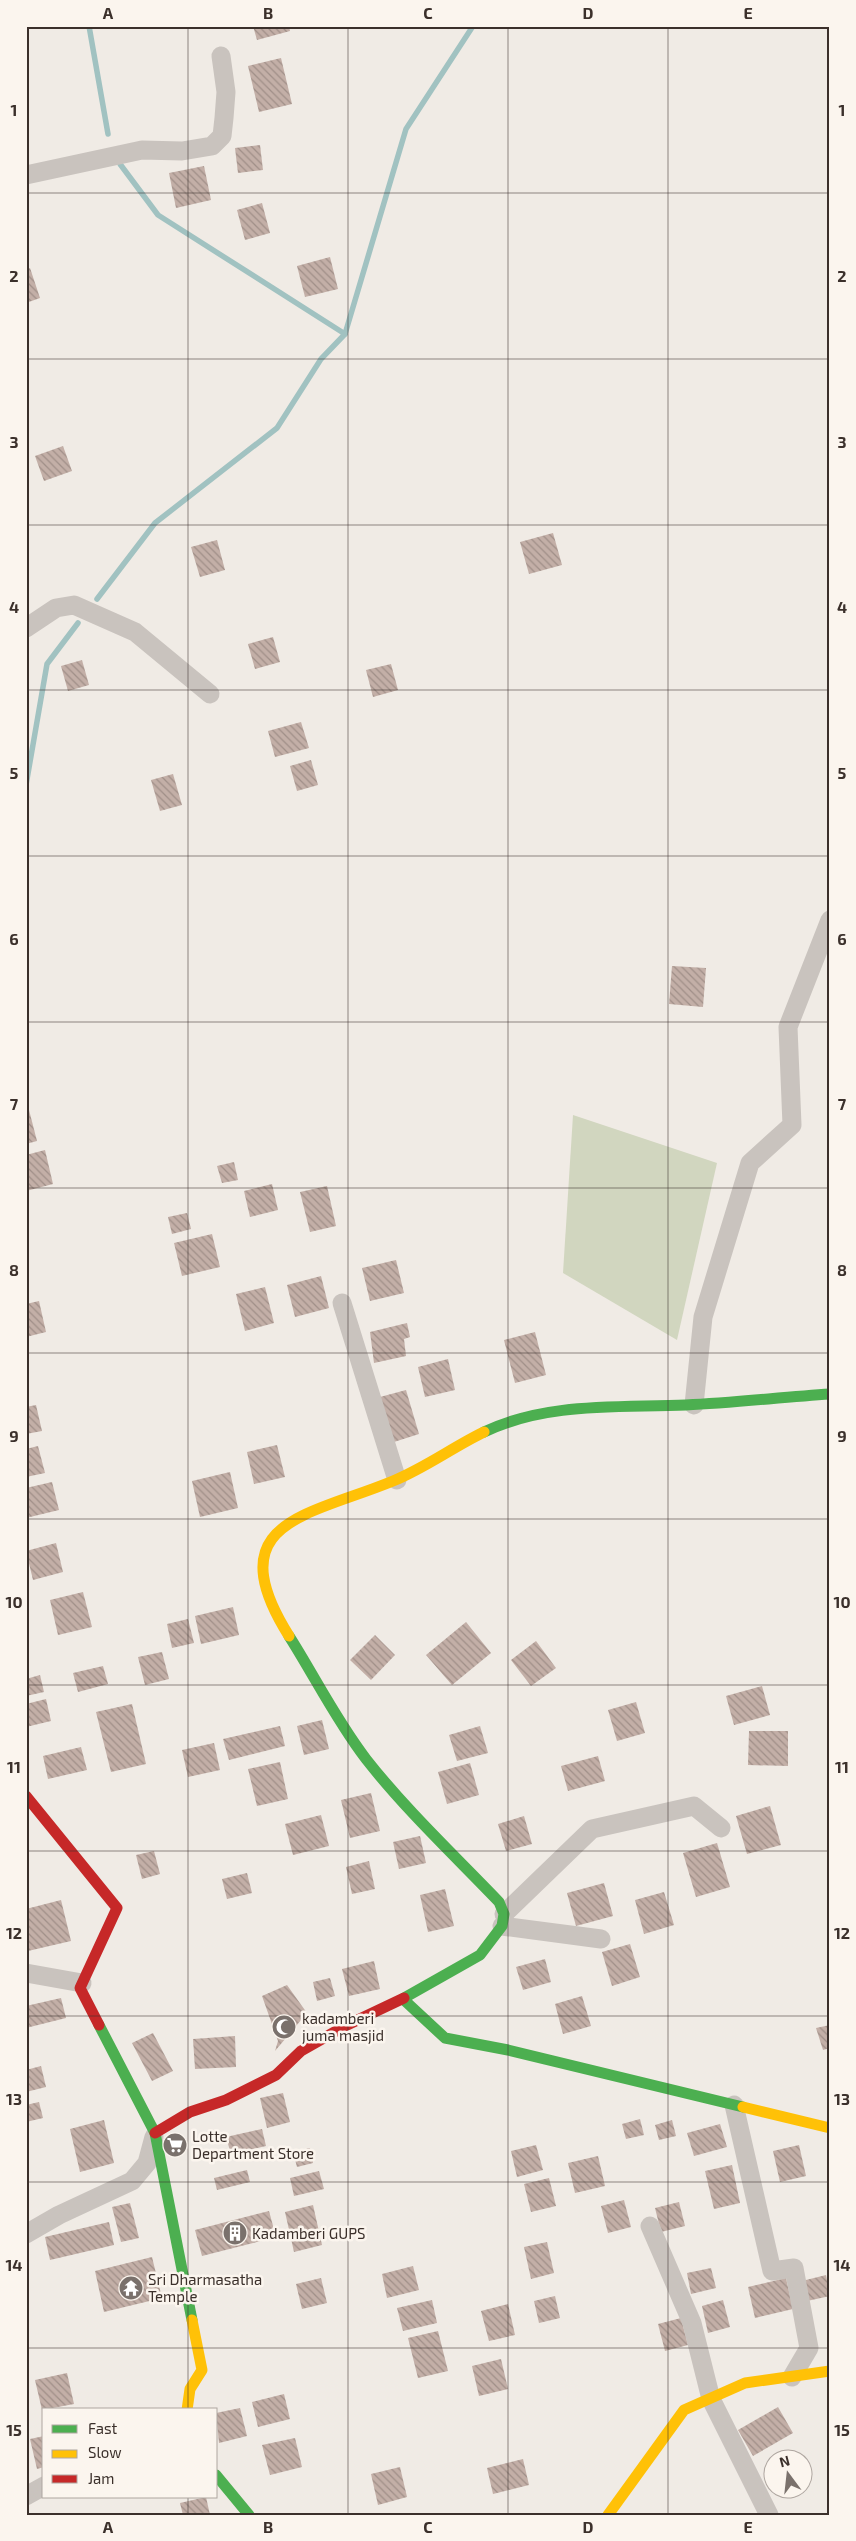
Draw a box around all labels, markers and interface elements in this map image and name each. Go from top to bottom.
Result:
text: A [103,3,114,22]
text: B [263,3,273,22]
text: C [423,3,433,22]
text: D [583,3,594,22]
text: E [743,3,753,22]
text: 1 [11,100,17,119]
text: 1 [839,100,845,119]
text: 2 [9,266,19,285]
text: 2 [837,266,847,285]
text: 3 [9,432,19,451]
text: 3 [837,432,847,451]
text: 4 [9,597,19,616]
text: 4 [837,597,847,616]
text: 5 [10,763,19,782]
text: 5 [838,763,847,782]
text: 6 [9,929,19,948]
text: 6 [837,929,847,948]
text: 7 [10,1094,19,1113]
text: 7 [838,1094,847,1113]
text: 8 [9,1260,19,1279]
text: 8 [837,1260,847,1279]
text: 9 [9,1426,19,1445]
text: 9 [837,1426,847,1445]
text: 10 [5,1592,23,1611]
text: 10 [833,1592,851,1611]
text: 11 [7,1757,21,1776]
text: 11 [835,1757,849,1776]
text: 12 [6,1923,22,1942]
text: 12 [834,1923,850,1942]
place label: kadamberi juma masjid [302,2009,384,2045]
mosque icon: kadamberi juma masjid [271,2014,297,2040]
text: 13 [6,2089,22,2108]
text: 13 [834,2089,850,2108]
place label: Lotte Department Store [192,2127,314,2162]
supermarket icon: Lotte Department Store [162,2132,188,2158]
building icon: Kadamberi GUPS [222,2220,248,2246]
place label: Kadamberi GUPS [252,2224,365,2242]
text: 14 [5,2255,23,2274]
text: 14 [833,2255,851,2274]
place label: Sri Dharmasatha Temple [148,2270,262,2305]
temple icon: Sri Dharmasatha Temple [118,2275,144,2301]
legend [42,2408,218,2498]
text: Fast [88,2419,118,2437]
text: 15 [6,2420,22,2439]
text: 15 [834,2420,850,2439]
text: Slow [88,2443,122,2461]
north arrow [764,2448,814,2498]
text: N [777,2451,792,2470]
text: Jam [88,2469,114,2487]
text: A [103,2517,114,2536]
text: B [263,2517,273,2536]
text: C [423,2517,433,2536]
text: D [583,2517,594,2536]
text: E [743,2517,753,2536]

